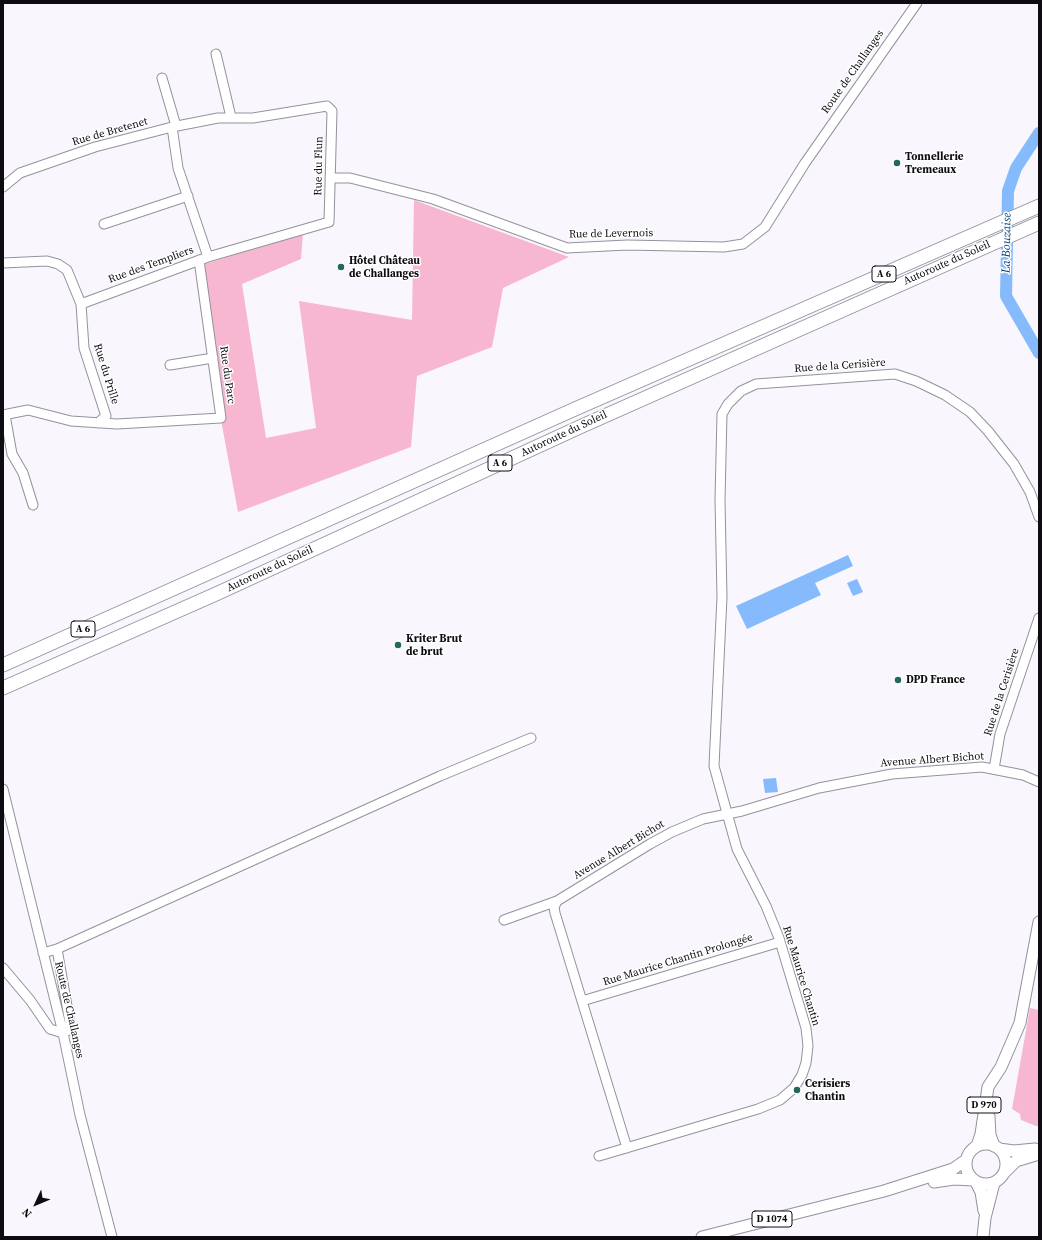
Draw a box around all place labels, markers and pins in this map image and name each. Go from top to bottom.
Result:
place label: Tonnellerie Tremeaux [905,150,964,176]
marker: Tonnellerie Tremeaux [892,158,902,168]
place label: Hôtel Château de Challanges [349,254,420,280]
marker: Hôtel Château de Challanges [336,262,346,272]
place label: Kriter Brut de brut [406,632,462,658]
marker: Kriter Brut de brut [393,640,403,650]
place label: DPD France [906,673,965,687]
marker: DPD France [893,675,903,685]
place label: Cerisiers Chantin [805,1077,850,1103]
marker: Cerisiers Chantin [792,1085,802,1095]

